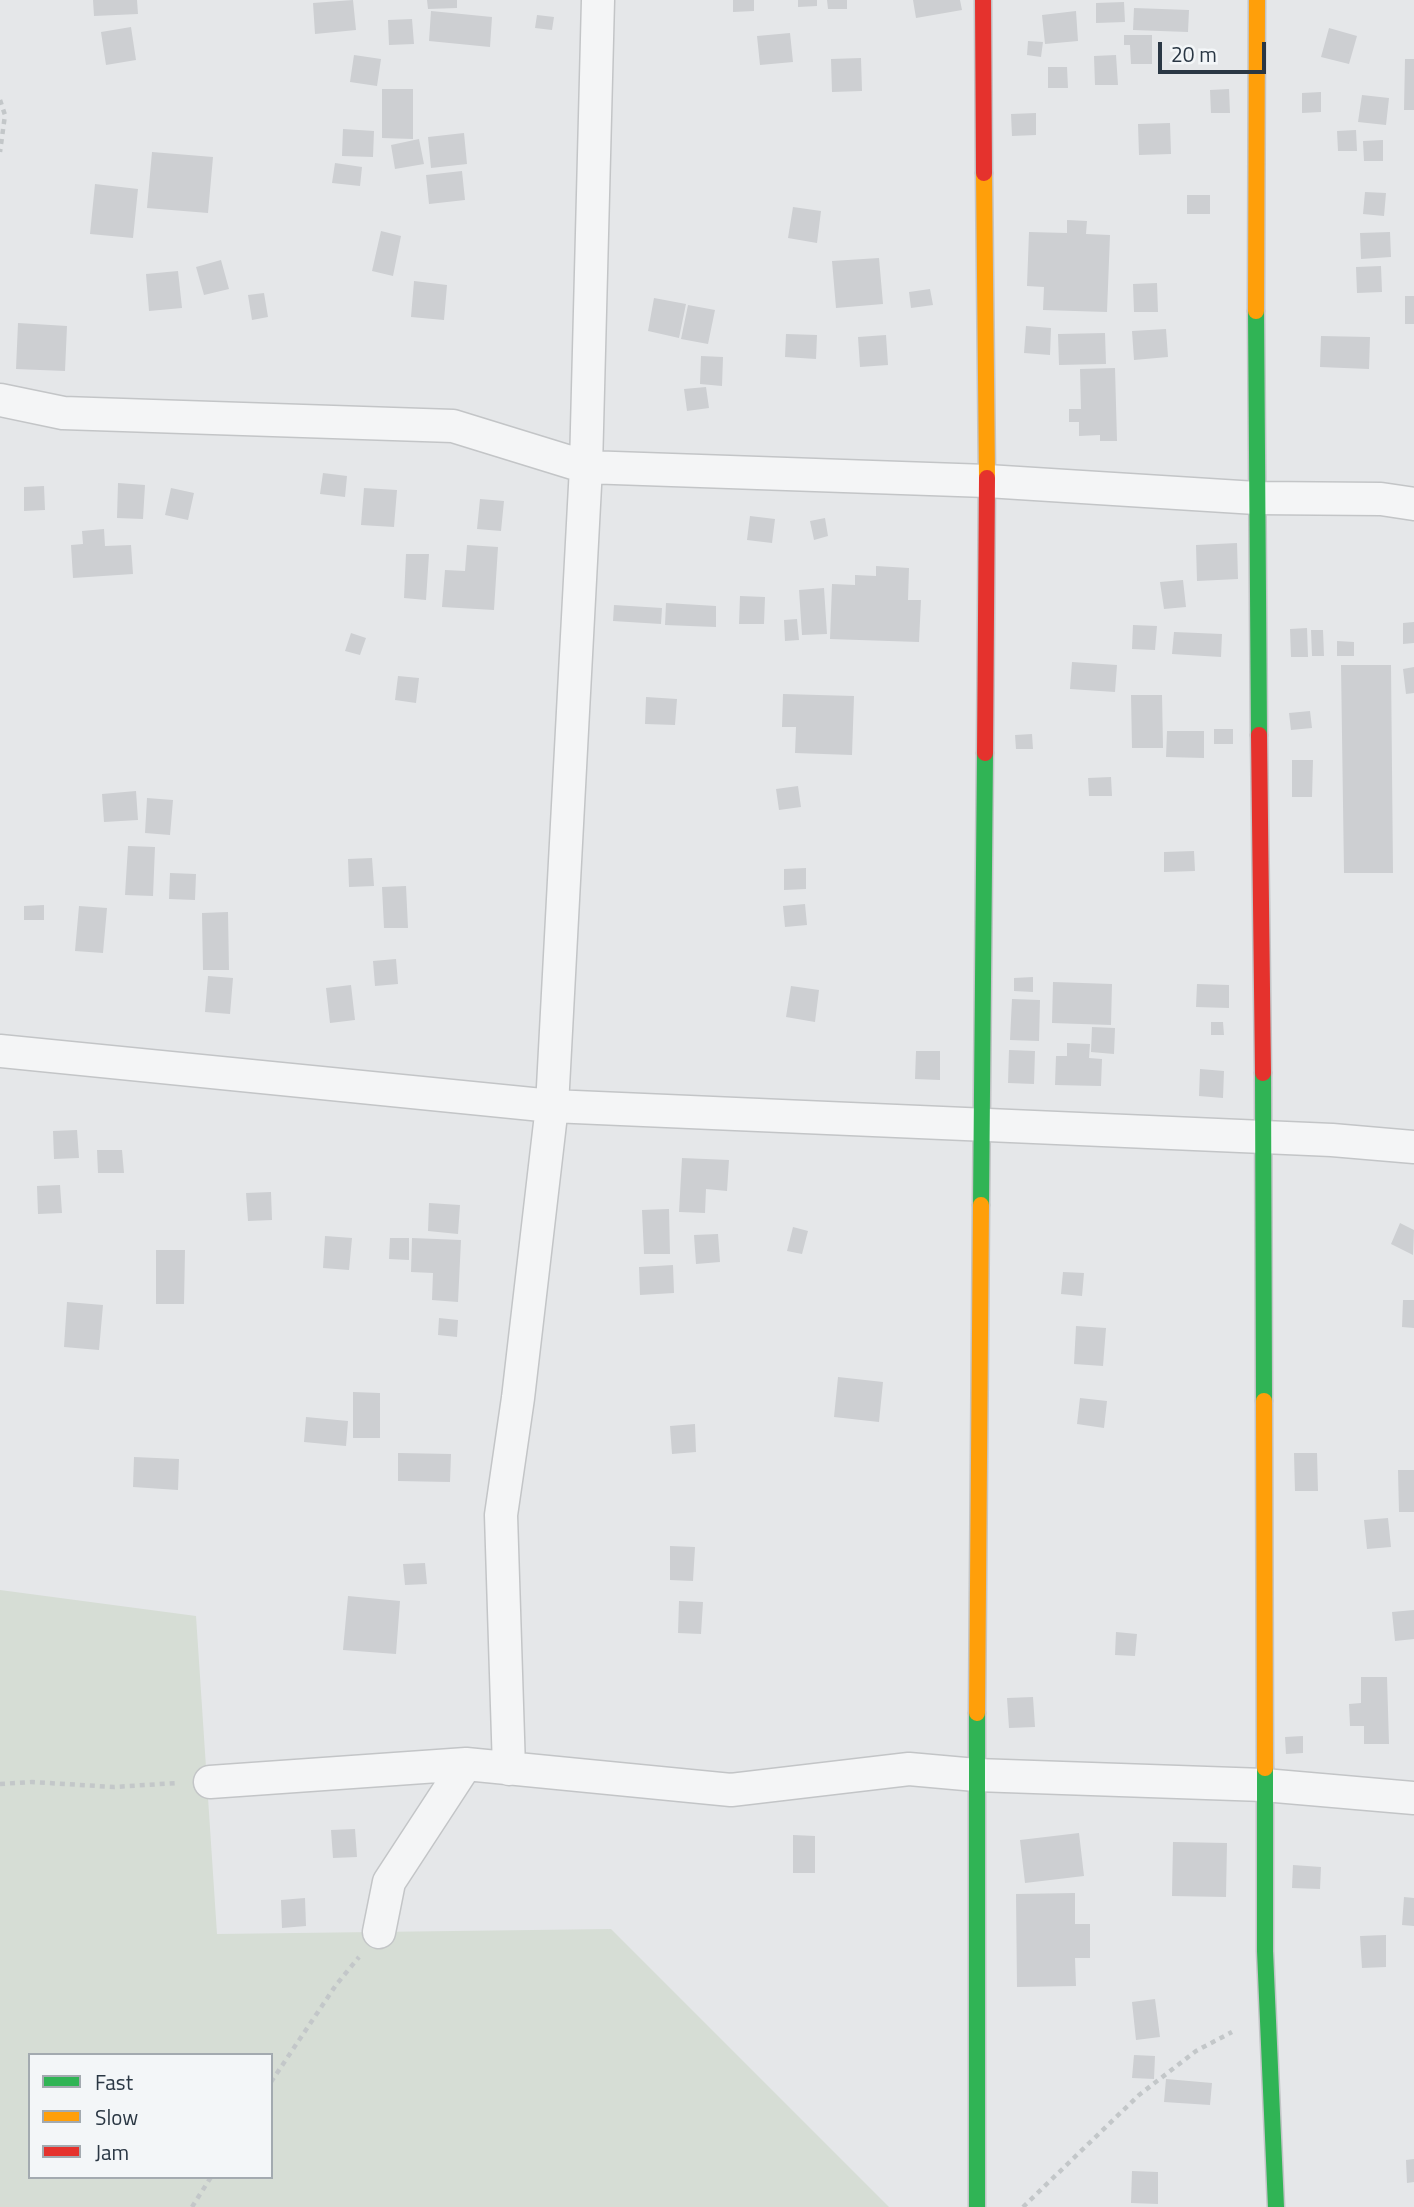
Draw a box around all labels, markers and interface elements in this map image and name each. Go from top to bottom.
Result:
scale bar [1162,28,1270,72]
text: 20 m [1171,38,1217,70]
legend [28,2053,273,2179]
text: Fast [95,2066,133,2098]
text: Slow [95,2101,138,2133]
text: Jam [95,2136,129,2168]

